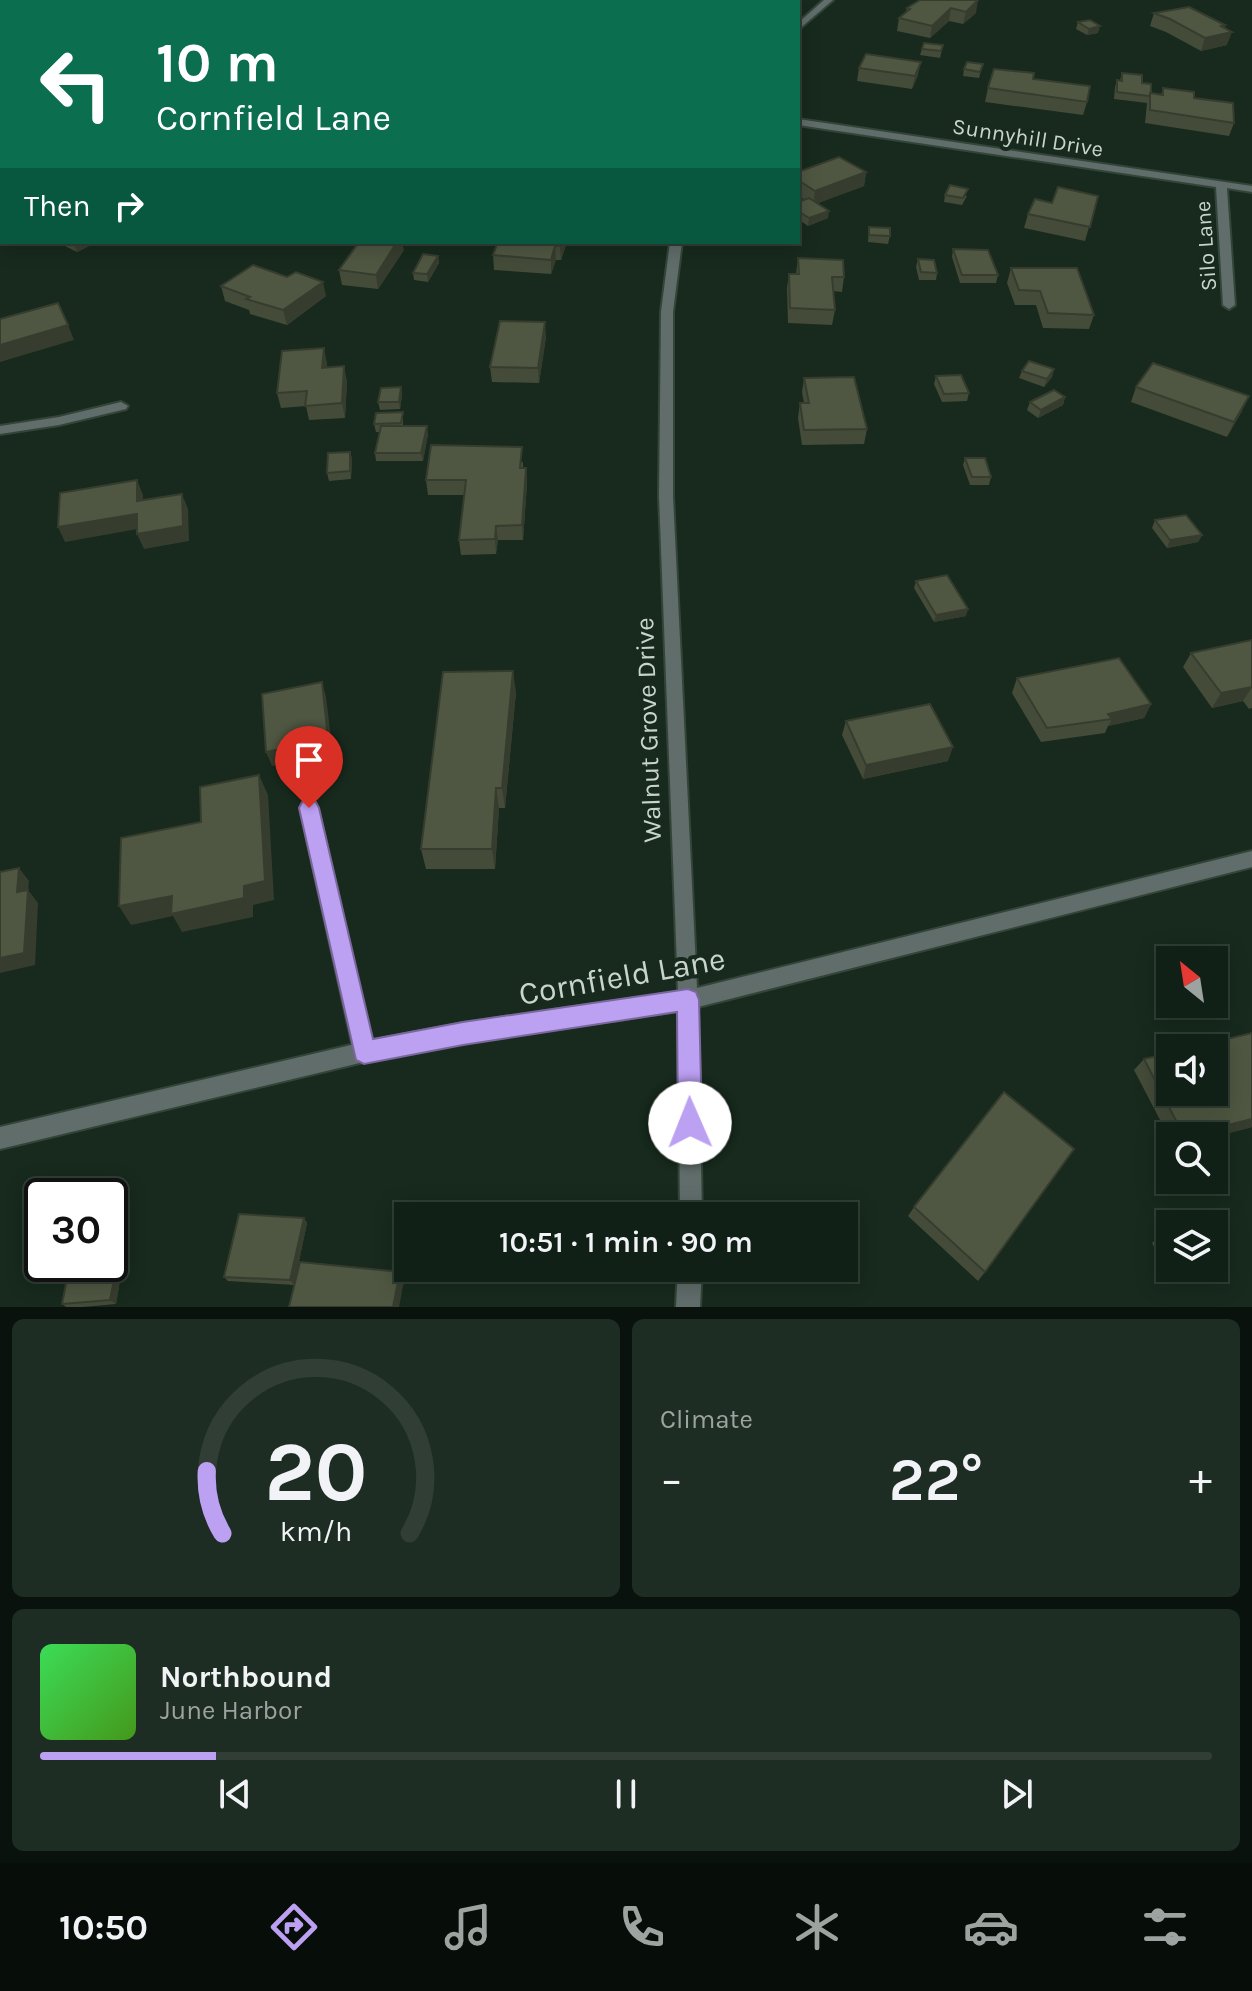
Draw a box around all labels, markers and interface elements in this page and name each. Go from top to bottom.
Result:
text: 10 m [156,30,279,95]
icon: left [24,32,128,136]
text: Cornfield Lane [156,97,391,139]
street label: Sunnyhill Drive [951,113,1105,163]
icon: right [107,184,151,228]
text: Then [24,188,91,224]
street label: Silo Lane [1190,200,1222,292]
street label: Walnut Grove Drive [629,617,668,843]
pin [275,726,343,808]
icon: arrive [287,738,331,782]
street label: Cornfield Lane [516,940,728,1013]
north arrow [1156,946,1228,1018]
map controls [1156,946,1228,1282]
button: sound [1156,1034,1228,1106]
position arrow [648,1081,732,1165]
button: search [1156,1122,1228,1194]
speed limit sign: 30 [24,1178,128,1282]
button: layers [1156,1210,1228,1282]
text: 10:51 · 1 min · 90 m [499,1224,753,1260]
text: Climate [660,1404,753,1435]
text: 20 [265,1424,367,1521]
text: 22° [889,1445,983,1515]
text: − [660,1454,683,1505]
text: + [1189,1454,1212,1505]
text: km/h [280,1515,352,1548]
text: Northbound [160,1659,332,1695]
text: June Harbor [160,1695,302,1726]
icon: previous [213,1772,257,1816]
icon: pause [604,1772,648,1816]
icon: next [995,1772,1039,1816]
icon: directions [266,1899,322,1955]
icon: music [440,1899,496,1955]
icon: phone [614,1899,670,1955]
icon: climate [789,1899,845,1955]
icon: car [963,1899,1019,1955]
icon: filters [1137,1899,1193,1955]
text: 10:50 [59,1906,148,1948]

